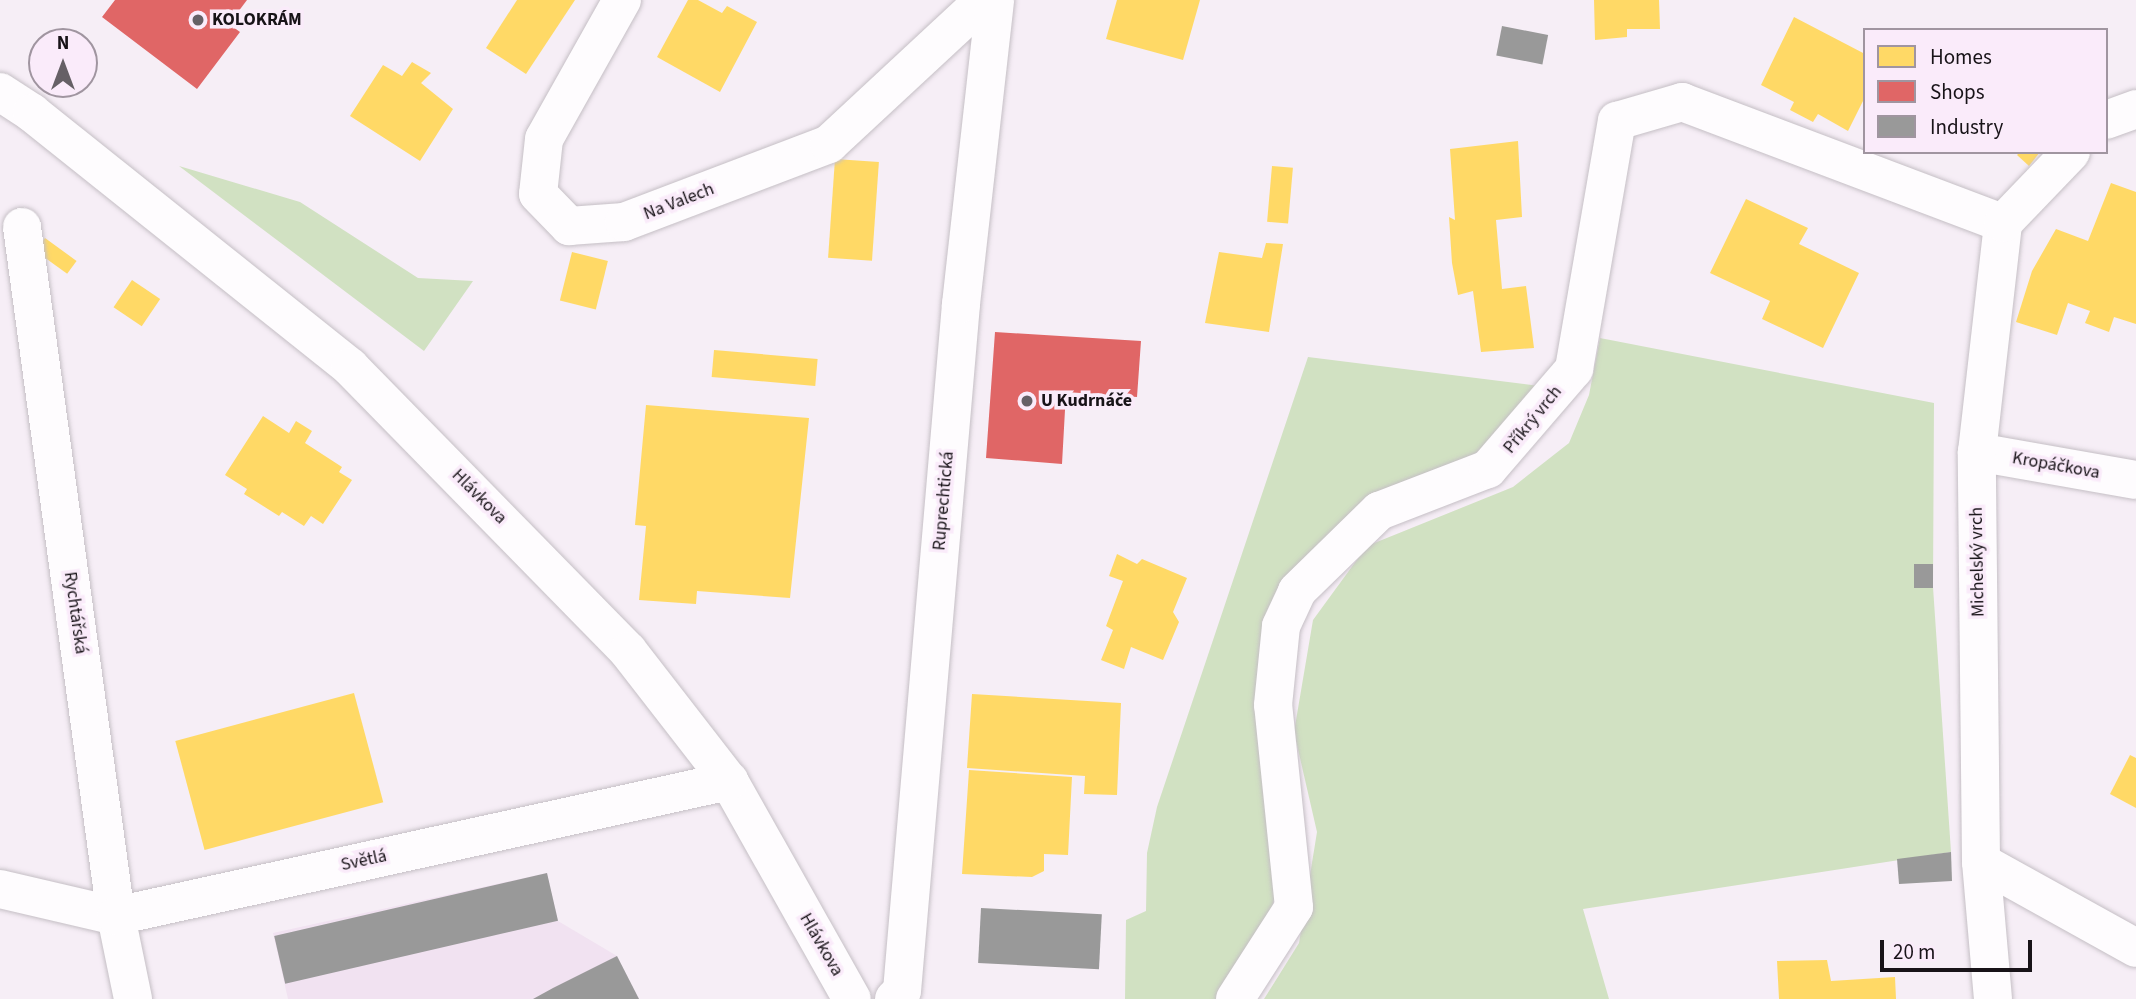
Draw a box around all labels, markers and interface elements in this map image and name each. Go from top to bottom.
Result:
place label: KOLOKRÁM [212,9,302,31]
marker: KOLOKRÁM [190,12,206,28]
north arrow [28,28,98,98]
legend [1863,28,2108,154]
text: N [57,30,69,57]
text: Homes [1930,42,1992,72]
text: Shops [1930,77,1984,107]
text: Industry [1930,112,2003,142]
street label: Na Valech [641,179,717,225]
street label: Příkrý vrch [1499,382,1567,458]
place label: U Kudrnáče [1041,390,1132,412]
marker: U Kudrnáče [1019,393,1035,409]
street label: Kropáčkova [2010,448,2102,484]
street label: Ruprechtická [929,450,959,552]
street label: Hlávkova [447,465,511,529]
street label: Michelský vrch [1966,507,1990,617]
street label: Rychtářská [59,570,91,656]
street label: Světlá [339,846,389,876]
street label: Hlávkova [794,910,848,980]
scale bar [1884,926,2036,970]
text: 20 m [1893,937,1935,967]

